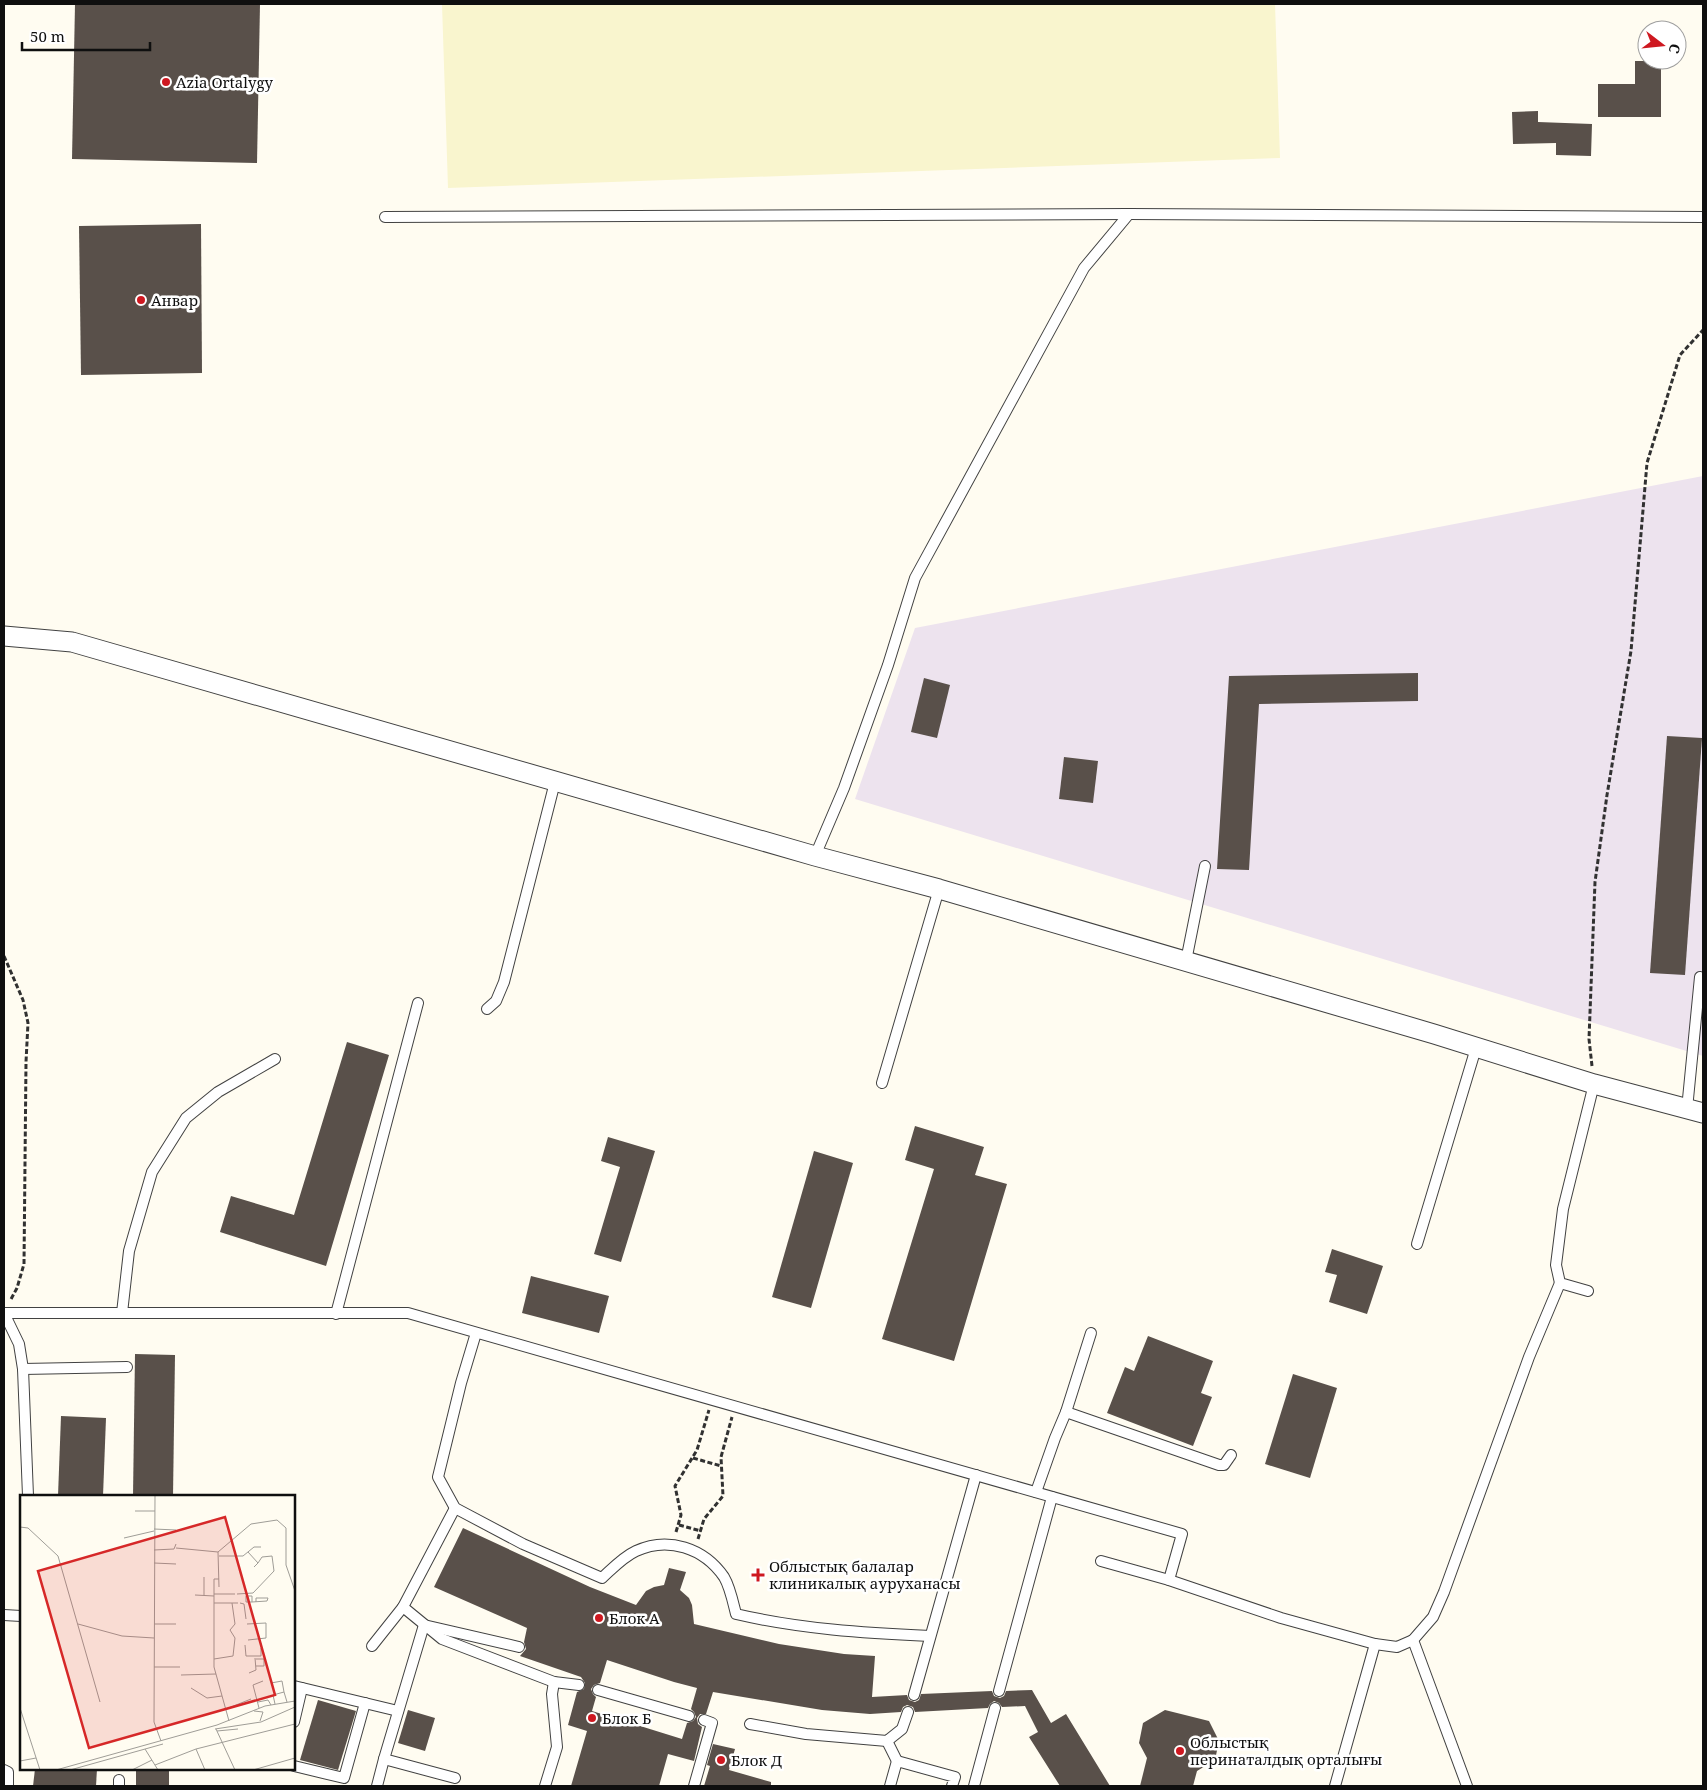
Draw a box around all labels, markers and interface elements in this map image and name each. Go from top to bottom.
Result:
scale bar [22,20,150,52]
north arrow [1637,20,1687,70]
text: 50 m [30,26,65,46]
text: С [1665,42,1685,56]
place label: Azia Ortalygy [176,72,274,92]
marker: Azia Ortalygy [160,76,172,88]
place label: Анвар [151,290,198,310]
marker: Анвар [135,294,147,306]
inset map [20,1495,295,1770]
place label: Облыстық балалар клиникалық ауруханасы [769,1556,961,1593]
marker: Облыстық балалар клиникалық ауруханасы [751,1568,765,1582]
place label: Блок А [609,1608,660,1628]
marker: Блок А [593,1612,605,1624]
place label: Блок Б [602,1708,652,1728]
marker: Блок Б [586,1712,598,1724]
place label: Облыстық перинаталдық орталығы [1190,1732,1382,1769]
marker: Облыстық перинаталдық орталығы [1174,1745,1186,1757]
place label: Блок Д [731,1750,782,1770]
marker: Блок Д [715,1754,727,1766]

